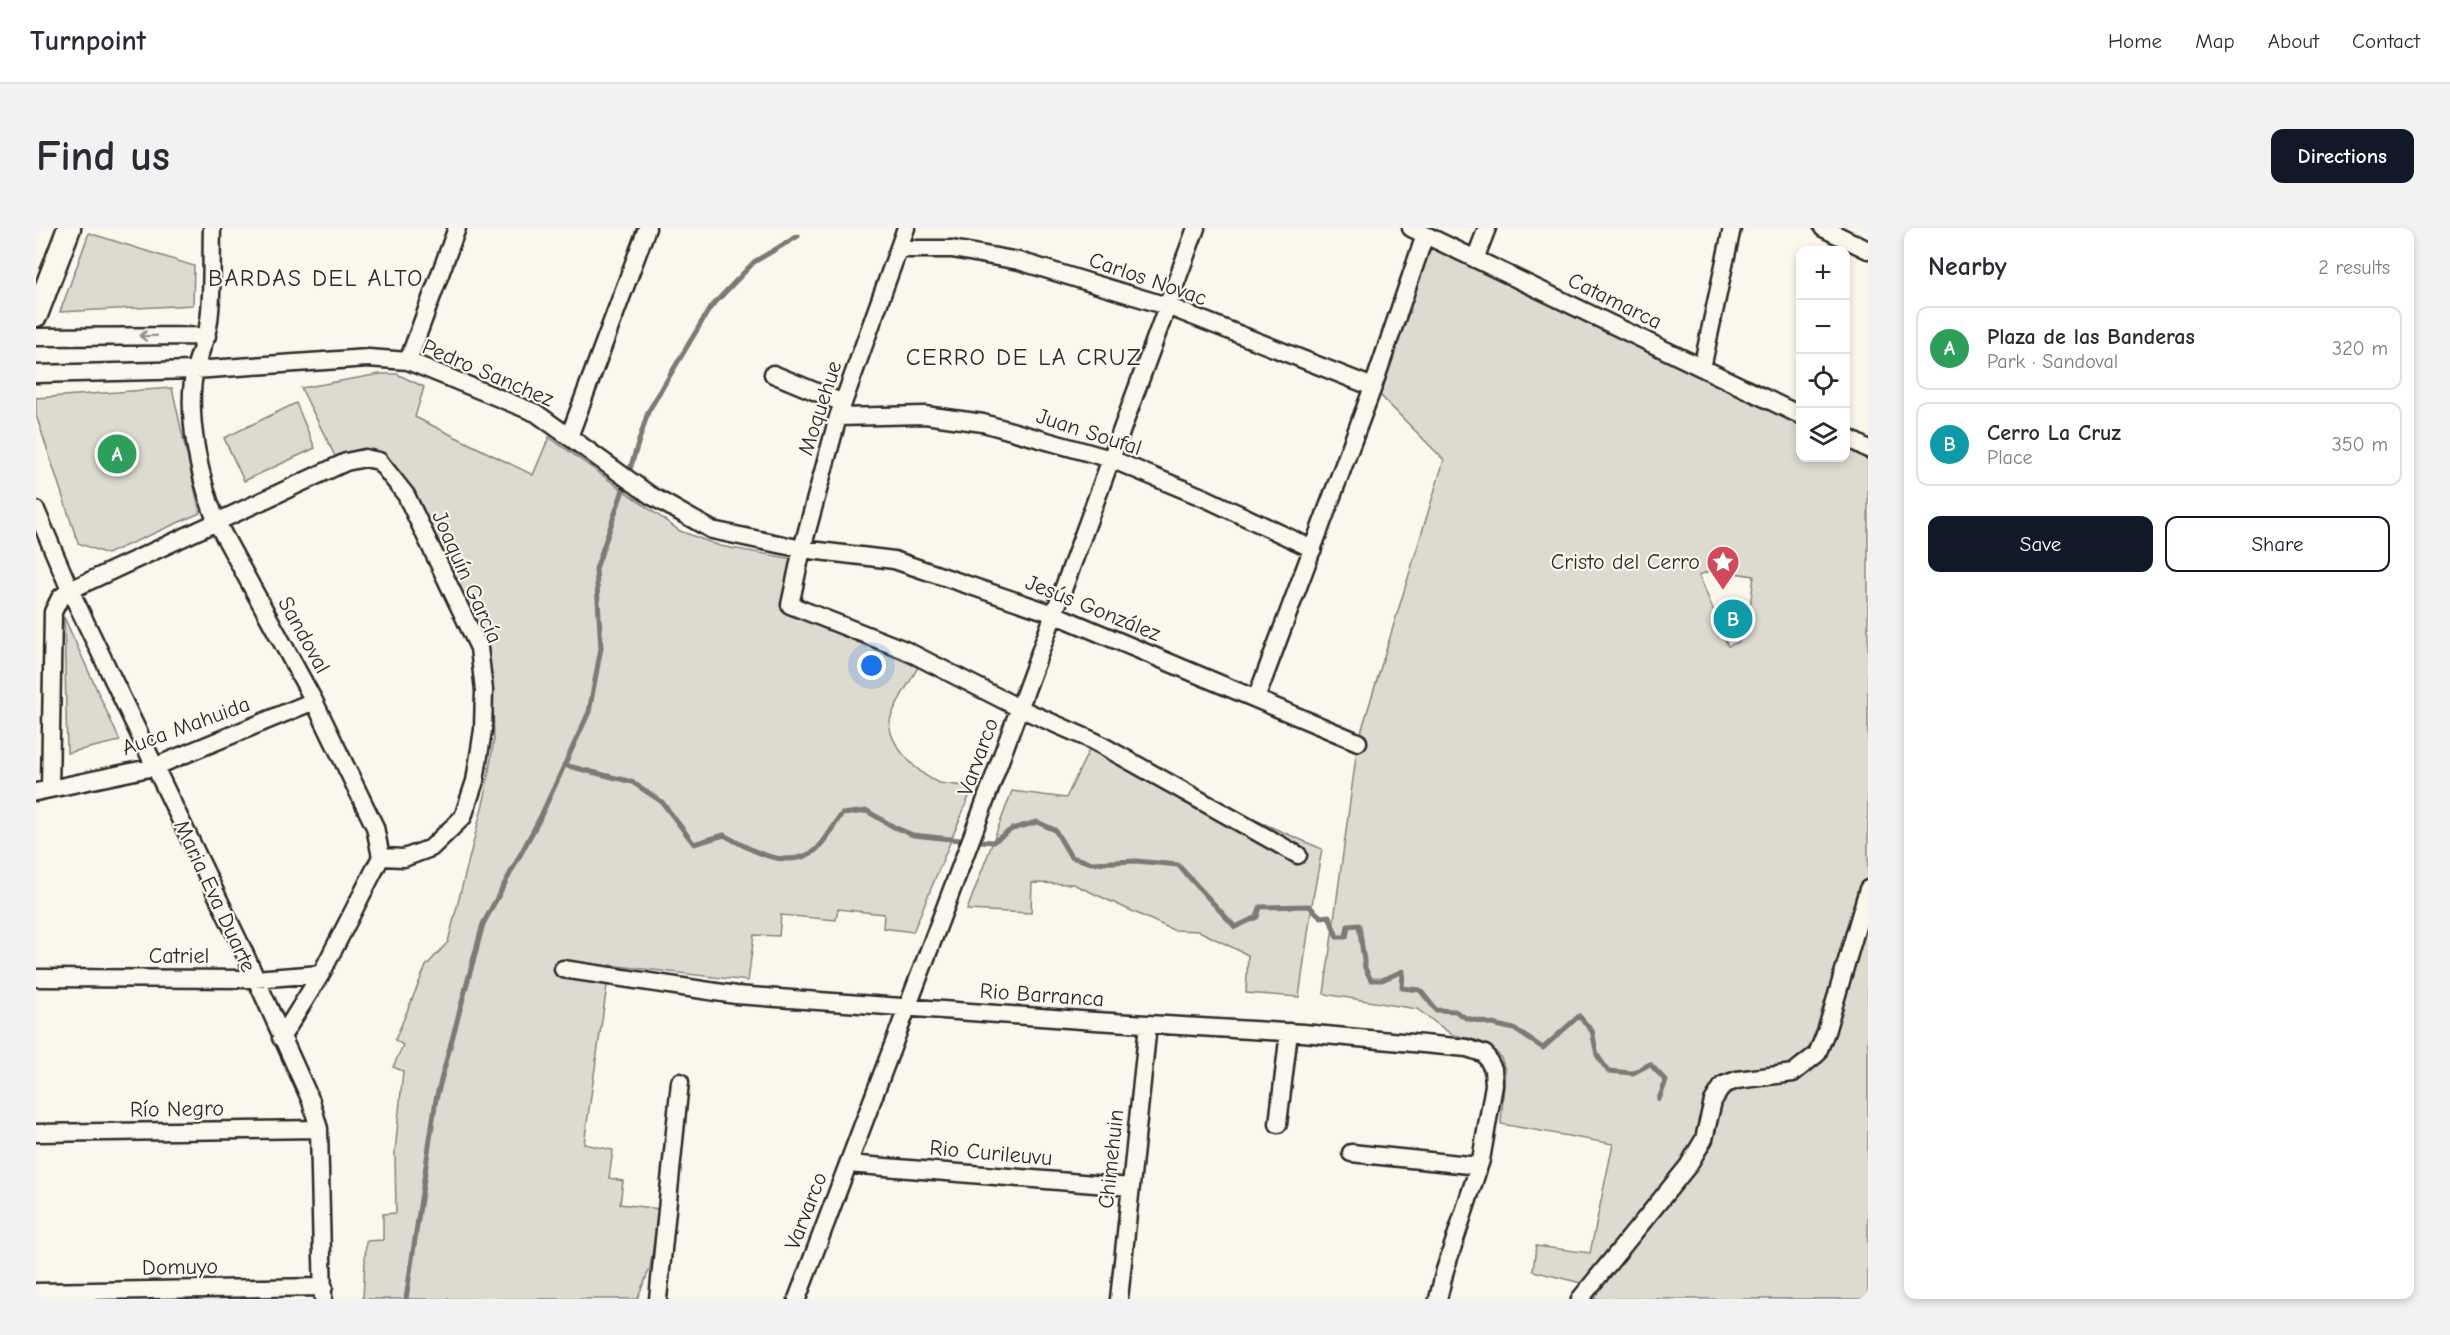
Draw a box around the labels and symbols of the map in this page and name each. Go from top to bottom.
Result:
street label: Carlos Novac [1086,247,1211,311]
district label: BARDAS DEL ALTO [208,264,424,292]
street label: Catamarca [1564,267,1666,335]
one-way arrow [139,330,159,342]
street label: Pedro Sanchez [418,334,558,413]
district label: CERRO DE LA CRUZ [906,343,1142,371]
street label: Moquehue [793,357,847,459]
street label: Juan Soufal [1033,403,1145,461]
pin: A [98,432,136,476]
street label: Joaquín García [426,507,508,647]
place icon: Cristo del Cerro [1705,544,1741,591]
place label: Cristo del Cerro [1551,549,1700,575]
street label: Jesús González [1022,569,1165,647]
street label: Sandoval [272,592,336,678]
pin: B [1714,596,1752,642]
your location [857,651,886,680]
street label: Auca Mahuida [119,691,253,761]
street label: Varvarco [952,714,1004,800]
street label: Maria Eva Duarte [168,816,262,976]
street label: Catriel [149,943,209,969]
street label: Rio Barranca [979,978,1105,1012]
street label: Río Negro [130,1095,224,1123]
street label: Chimehuin [1093,1108,1129,1210]
street label: Rio Curileuvu [929,1135,1053,1171]
street label: Varvarco [779,1169,833,1253]
street label: Domuyo [142,1253,218,1281]

